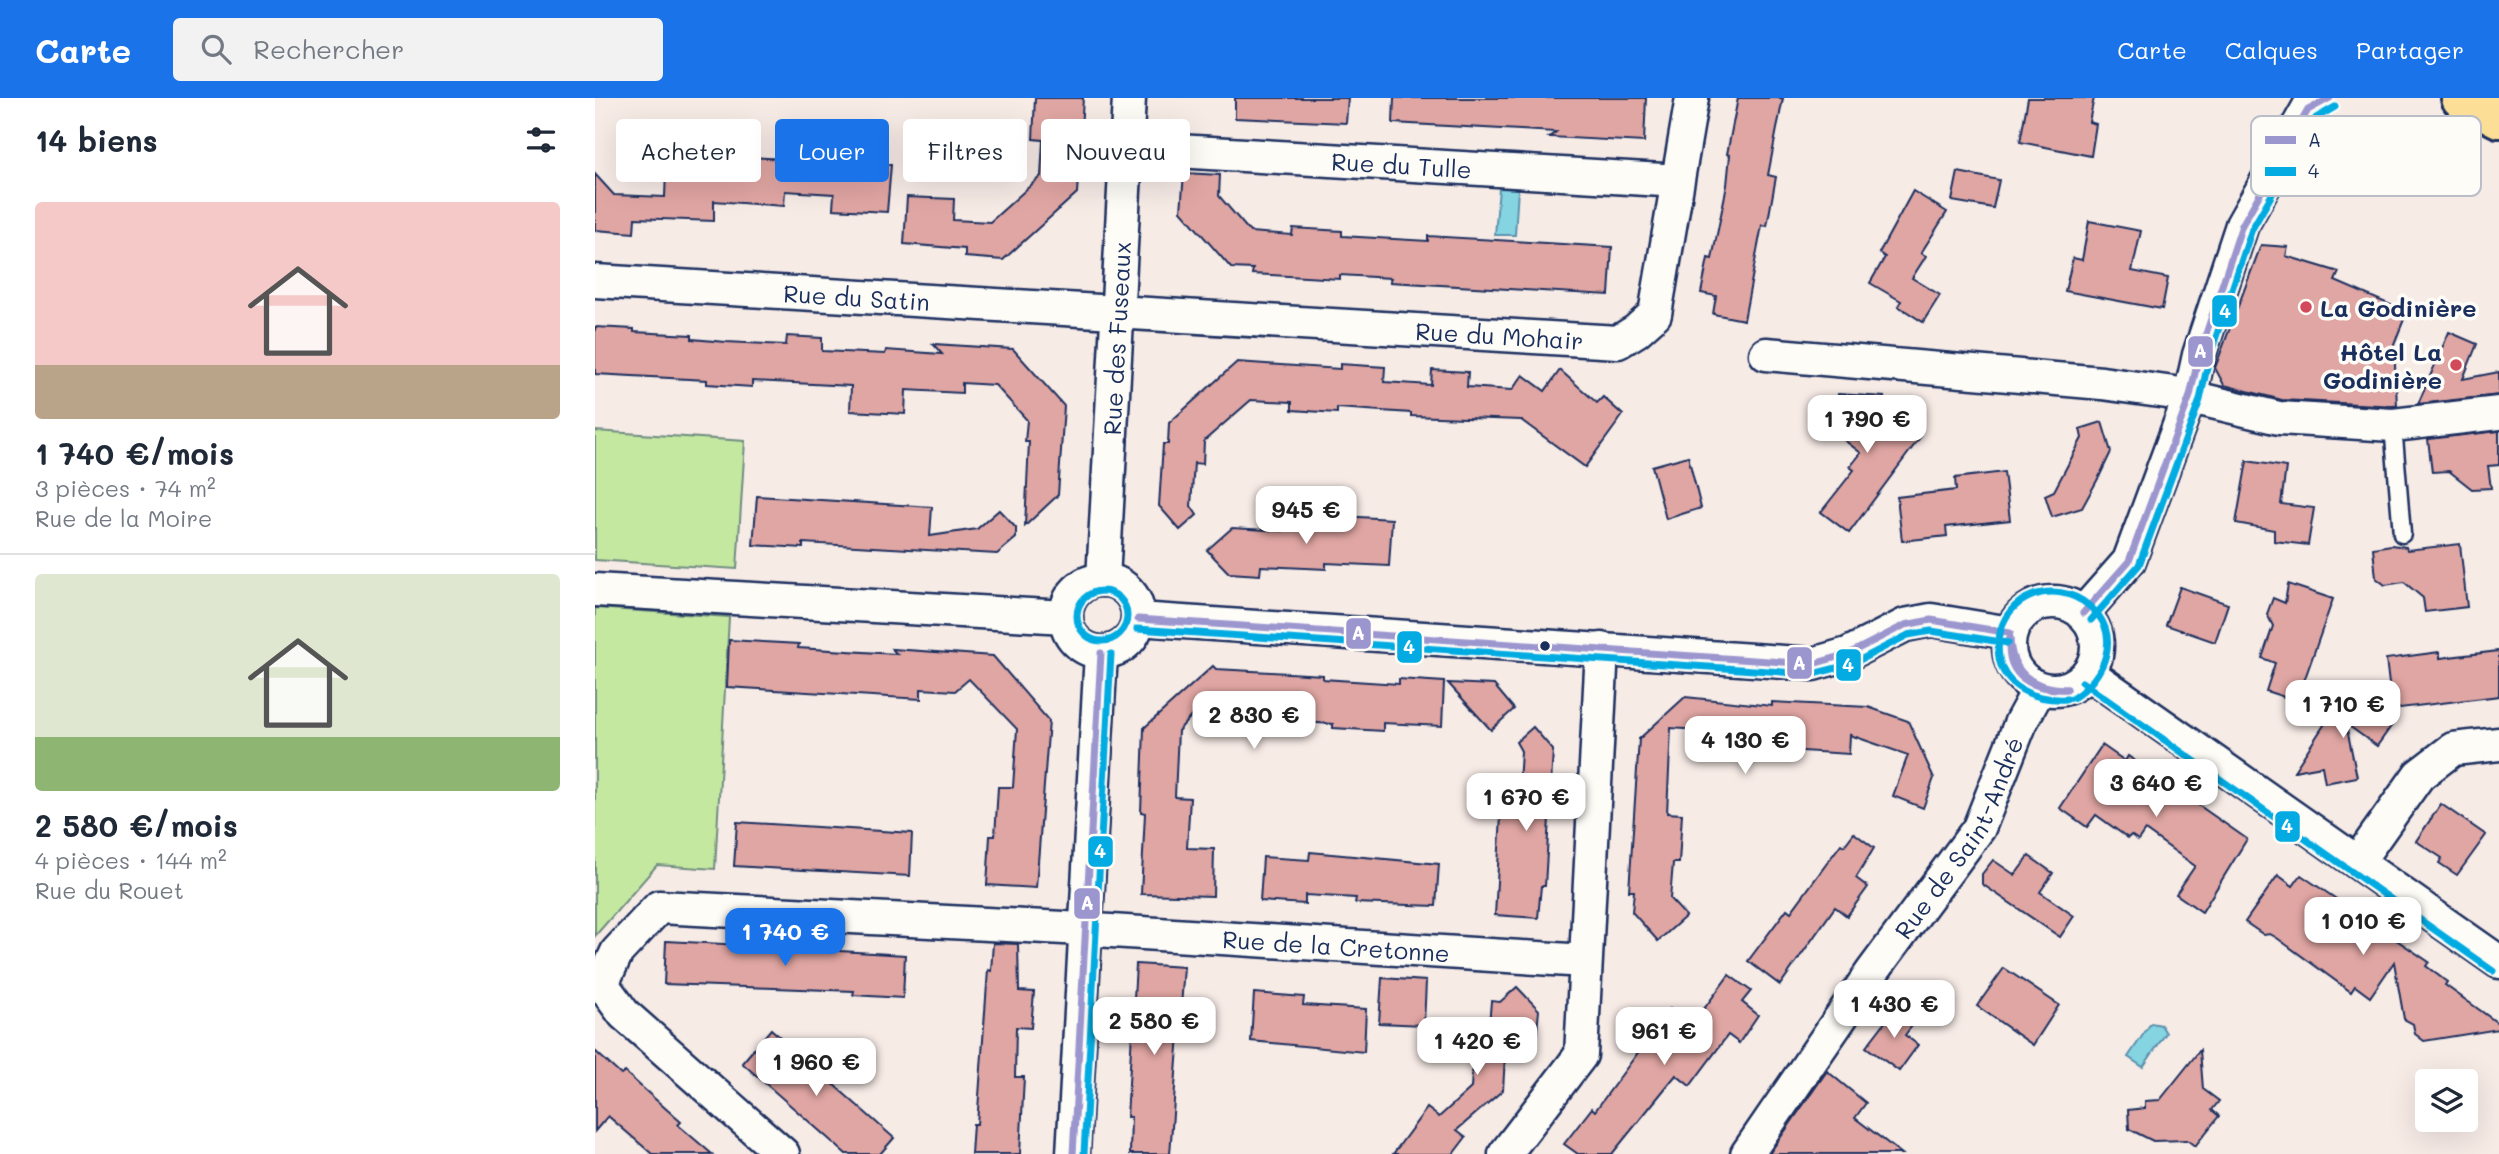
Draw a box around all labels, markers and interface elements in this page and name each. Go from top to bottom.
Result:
search box [173,18,663,81]
text: Carte [35,28,131,71]
icon: search [197,30,235,68]
text: Rechercher [253,32,404,66]
text: Carte [2117,34,2187,65]
text: Calques [2225,34,2318,65]
text: Partager [2356,34,2464,65]
legend [2251,116,2481,196]
chip: Acheter [616,119,761,182]
chip: Louer [775,119,889,182]
chip: Filtres [903,119,1027,182]
chip: Nouveau [1041,119,1190,182]
text: 14 biens [35,120,158,160]
icon: filters [522,121,560,159]
text: A [2308,127,2321,152]
street label: Rue du Tulle [1330,145,1473,184]
text: 4 [2308,158,2319,183]
street label: Rue des Fuseaux [1095,241,1137,436]
icon: home [235,248,361,374]
street label: Rue du Satin [782,277,931,316]
place label: La Godinière [2320,292,2477,323]
line badge: 4 [2211,294,2238,328]
text: 4 [2219,298,2231,323]
marker: La Godinière [2298,299,2314,315]
street label: Rue du Mohair [1414,314,1584,355]
line badge: A [2187,335,2214,368]
place label: Hôtel La Godinière [2323,336,2442,395]
text: A [2193,338,2207,363]
marker: Hôtel La Godinière [2448,357,2464,373]
pin: 1 790 € [1802,396,1932,455]
text: 1 790 € [1824,403,1910,433]
text: 1 740 €/mois [35,433,234,473]
text: 3 pièces · 74 m² [35,473,216,503]
pin: 945 € [1257,486,1355,546]
text: 945 € [1272,494,1340,524]
text: Rue de la Moire [35,503,212,533]
line badge: A [1345,617,1372,650]
icon: home [235,620,361,746]
text: A [1351,620,1365,645]
line badge: 4 [1396,630,1423,664]
text: 4 [1403,634,1415,659]
unlabelled marker [1538,639,1552,653]
line badge: A [1786,646,1813,680]
line badge: 4 [1835,648,1862,682]
text: A [1792,650,1806,675]
text: 4 [1842,652,1854,677]
pin: 1 710 € [2278,680,2408,740]
text: 1 710 € [2301,688,2385,718]
pin: 2 830 € [1189,692,1319,751]
text: 2 830 € [1209,699,1299,729]
pin: 4 130 € [1680,716,1810,776]
text: 4 130 € [1701,724,1789,754]
street label: Rue de Saint-André [1887,732,2029,944]
pin: 3 640 € [2091,760,2221,819]
text: 3 640 € [2110,767,2202,797]
pin: 1 670 € [1461,774,1591,833]
text: 1 670 € [1483,781,1569,811]
text: 2 580 €/mois [35,805,238,845]
line badge: 4 [2274,810,2301,843]
text: 4 [2281,813,2293,838]
line badge: 4 [1087,835,1114,868]
text: 4 [1094,838,1106,863]
text: 4 pièces · 144 m² [35,845,227,875]
text: Rue du Rouet [35,875,184,905]
line badge: A [1073,887,1101,920]
text: A [1080,890,1094,915]
pin: 1 010 € [2298,898,2428,957]
text: 1 010 € [2320,905,2406,935]
pin: 1 740 € [720,908,850,968]
text: 1 740 € [741,916,829,946]
street label: Rue de la Cretonne [1221,923,1451,968]
pin: 1 430 € [1829,981,1959,1040]
text: 1 430 € [1850,988,1938,1018]
pin: 2 580 € [1089,998,1219,1057]
text: 2 580 € [1109,1005,1199,1035]
pin: 961 € [1615,1007,1713,1067]
text: 961 € [1632,1015,1696,1045]
pin: 1 420 € [1412,1018,1542,1077]
text: 1 420 € [1433,1025,1521,1055]
pin: 1 960 € [751,1038,881,1098]
text: 1 960 € [772,1046,860,1076]
map controls [2415,1069,2478,1132]
button: layers [2415,1069,2478,1132]

